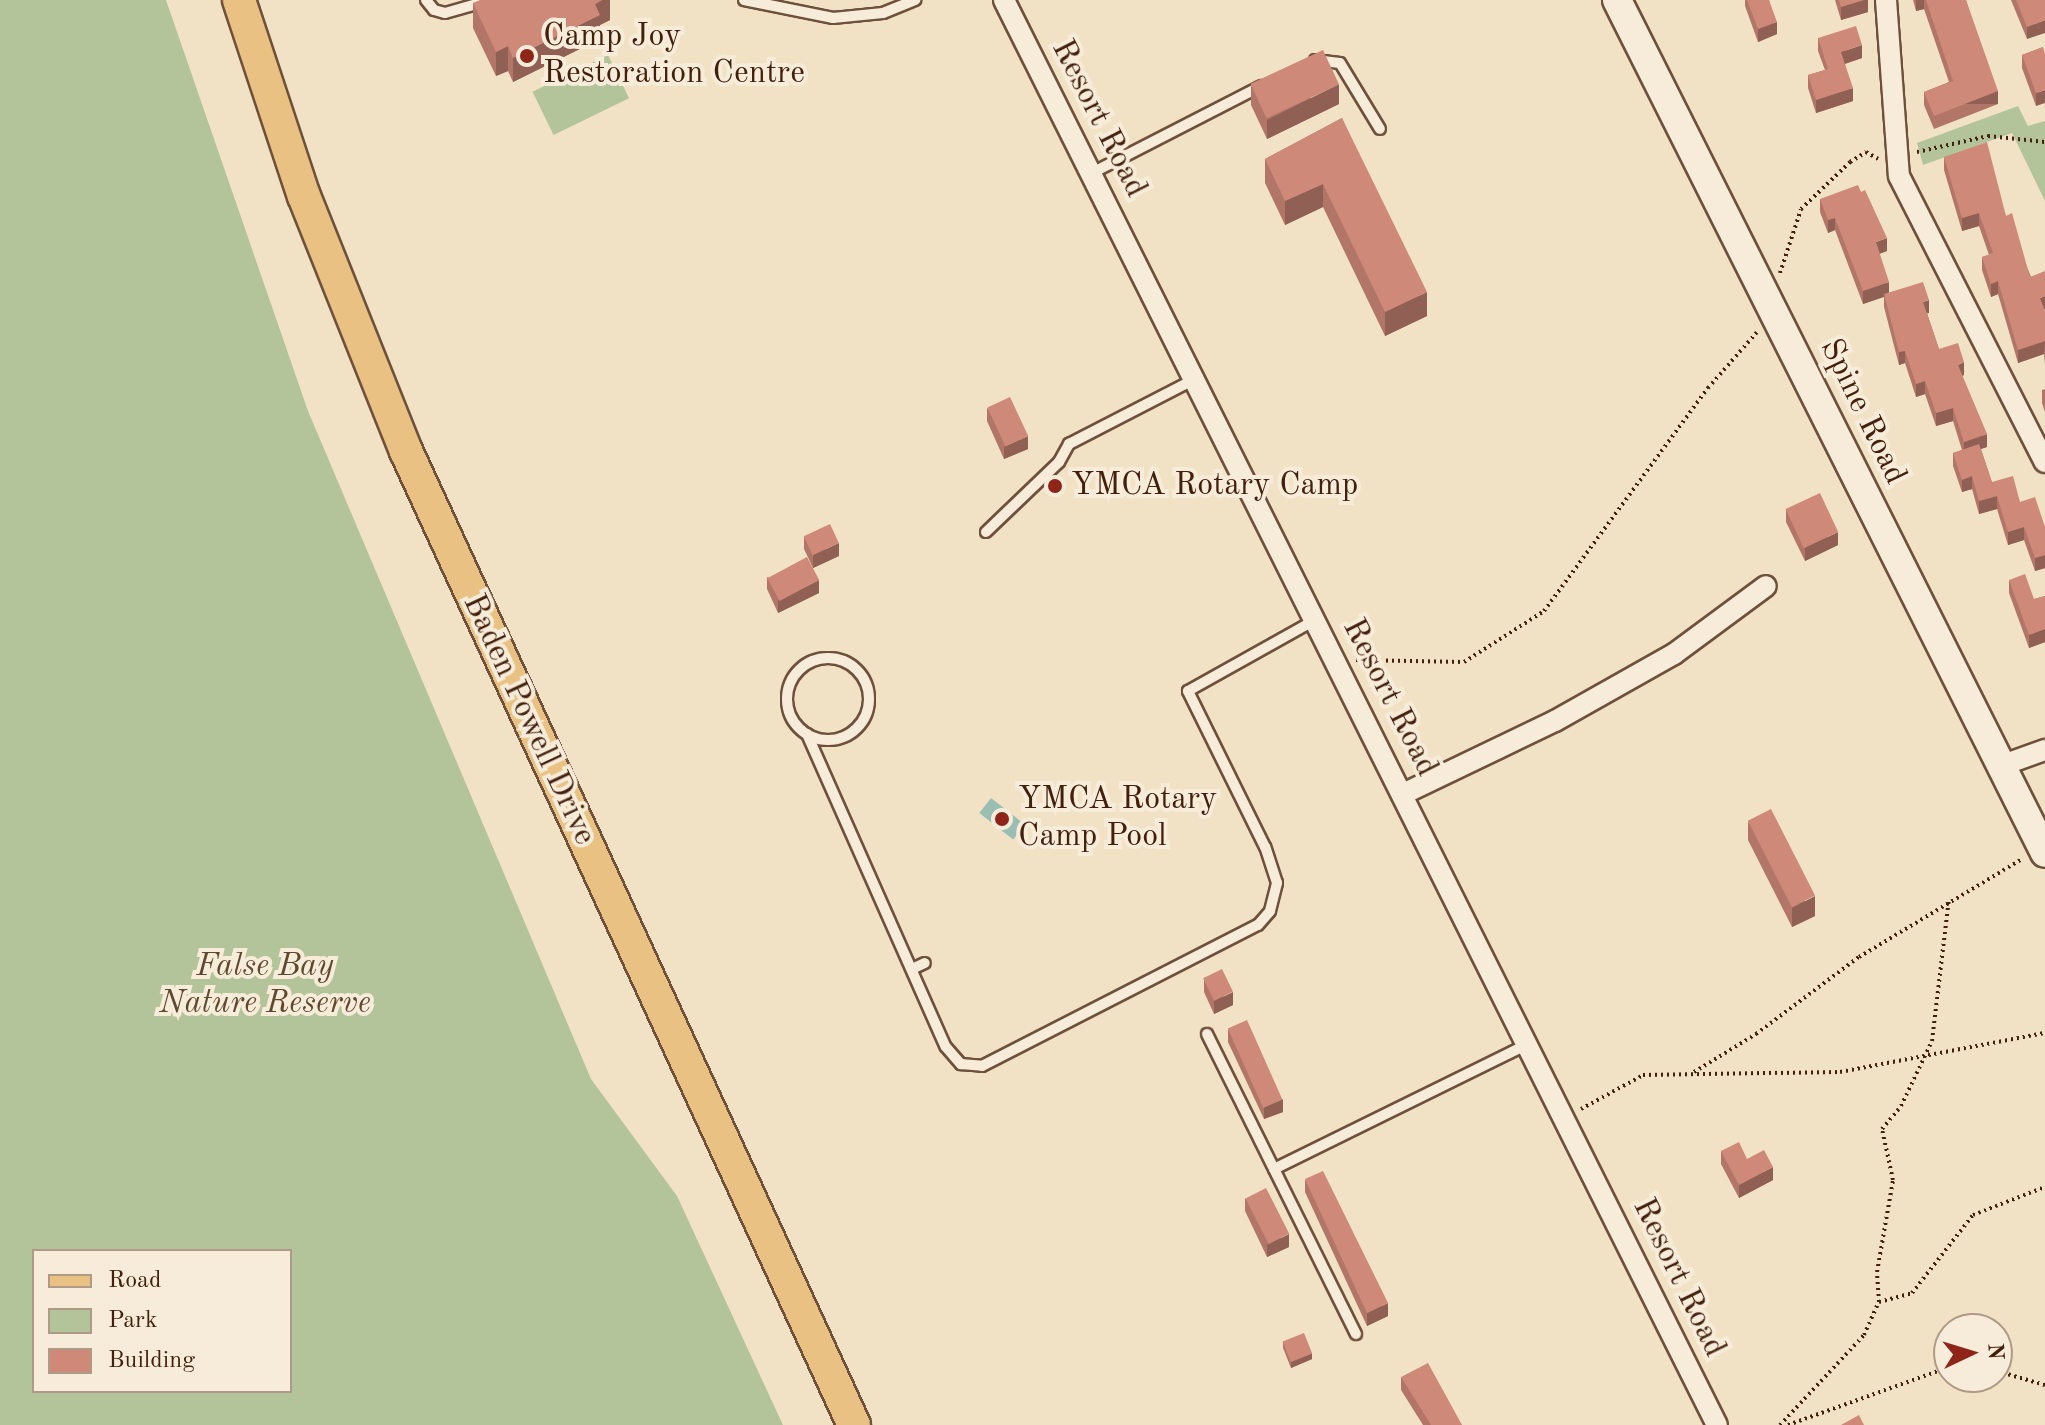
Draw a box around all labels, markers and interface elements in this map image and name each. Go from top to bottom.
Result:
place label: Camp Joy Restoration Centre [543,19,805,94]
street label: Resort Road [1042,34,1154,204]
marker: Camp Joy Restoration Centre [518,47,536,65]
street label: Spine Road [1810,333,1914,491]
place label: YMCA Rotary Camp [1071,467,1358,505]
marker: YMCA Rotary Camp [1046,477,1064,495]
street label: Baden Powell Drive [453,589,603,851]
street label: Resort Road [1333,613,1445,783]
place label: YMCA Rotary Camp Pool [1018,782,1217,857]
marker: YMCA Rotary Camp Pool [993,810,1011,828]
park label: False Bay Nature Reserve [159,949,371,1024]
street label: Resort Road [1623,1192,1733,1364]
legend [32,1249,292,1393]
text: Road [108,1269,161,1293]
text: Park [108,1309,157,1333]
north arrow [1933,1313,2013,1393]
text: N [1983,1342,2007,1361]
text: Building [108,1349,195,1373]

